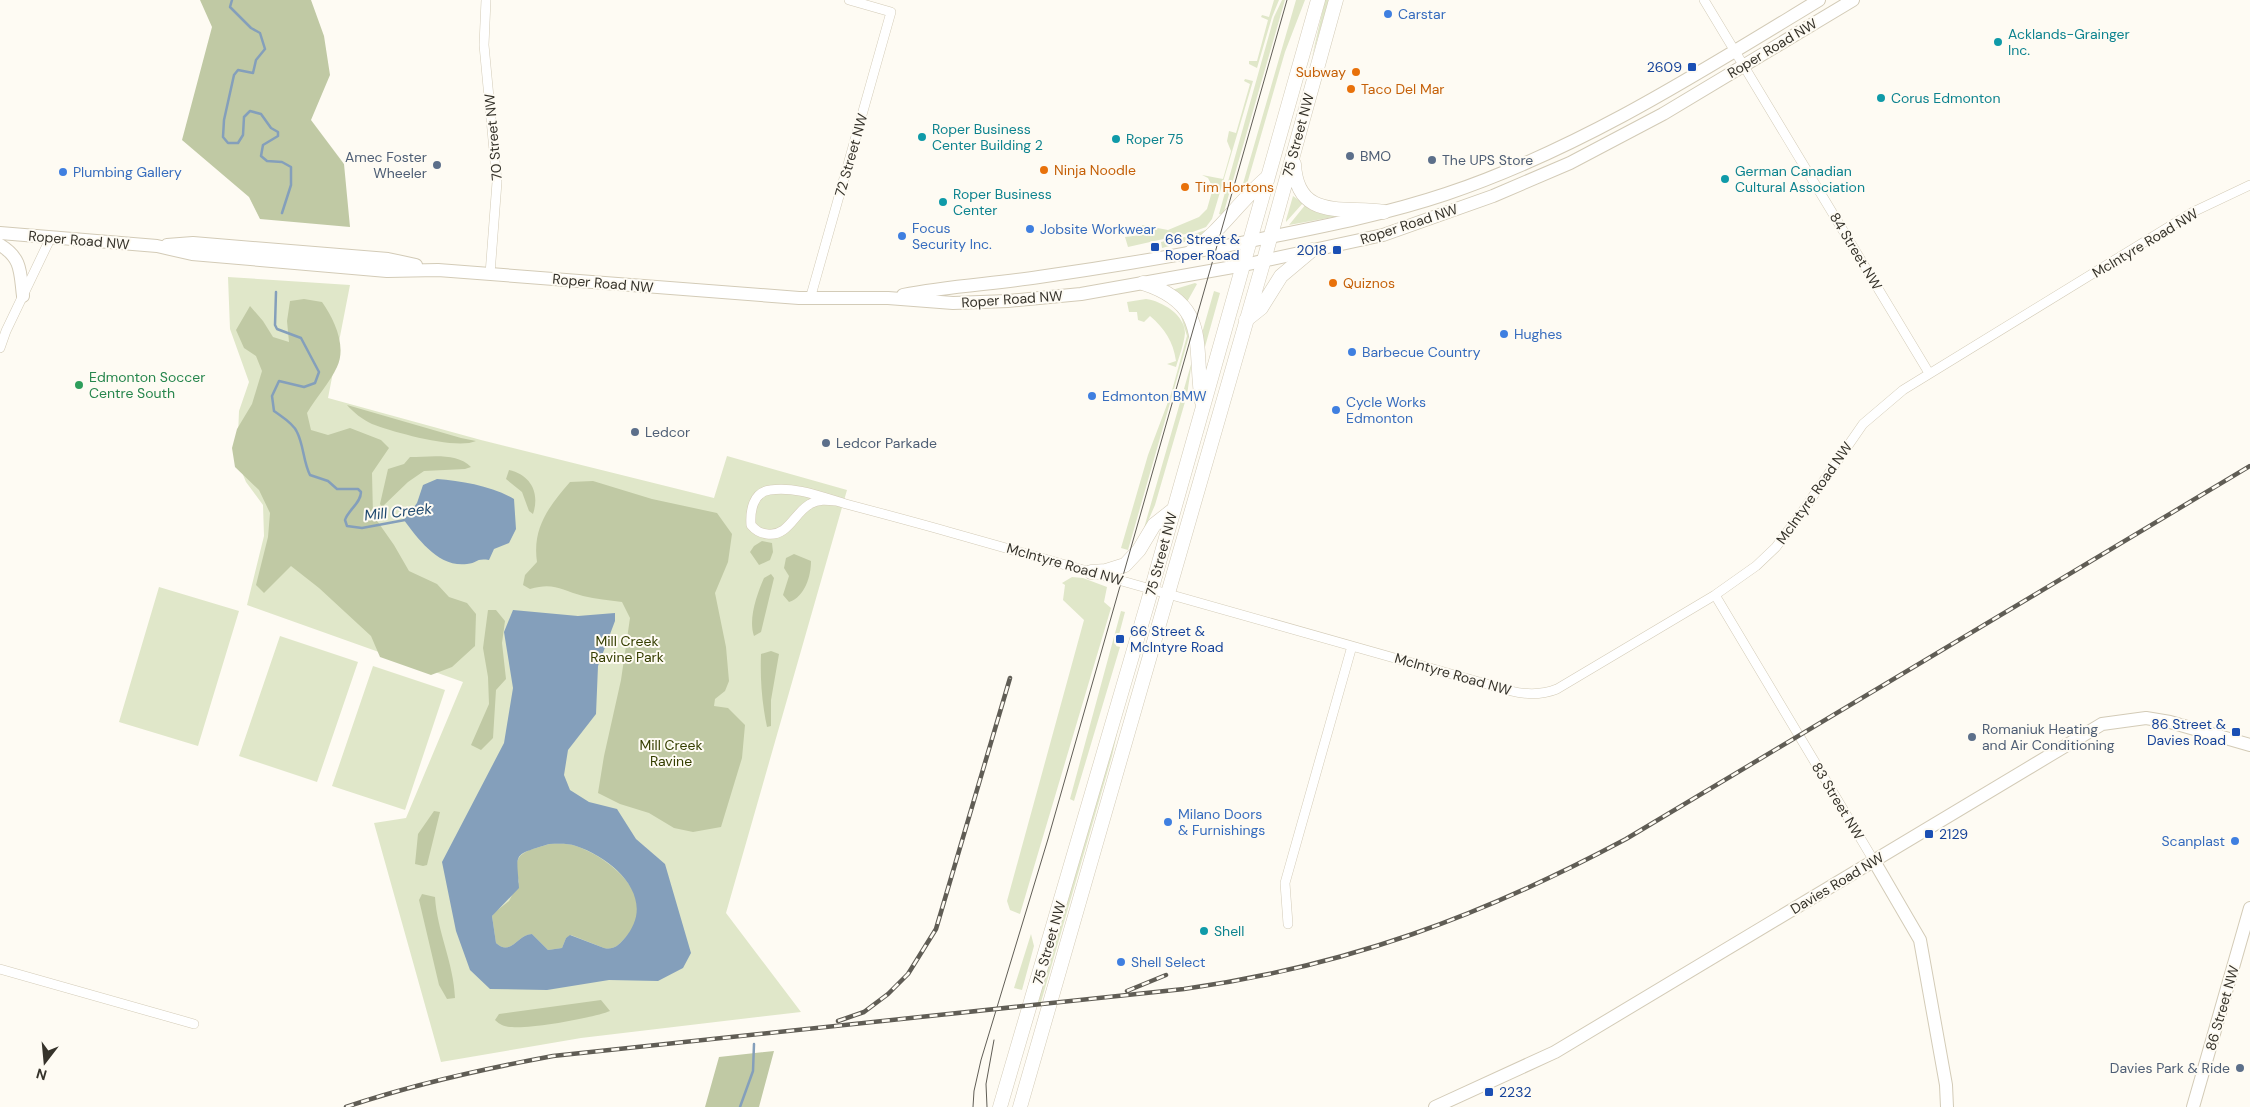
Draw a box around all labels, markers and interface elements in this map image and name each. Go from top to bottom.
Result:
place label: Carstar [1398,5,1446,23]
marker: Carstar [1382,8,1394,20]
street label: Roper Road NW [1724,14,1820,82]
place label: Acklands-Grainger Inc. [2008,25,2130,59]
marker: Acklands-Grainger Inc. [1992,36,2004,48]
place label: 2609 [1647,58,1682,76]
marker: 2609 [1686,61,1698,73]
place label: Subway [1296,63,1346,81]
marker: Subway [1350,66,1362,78]
place label: Taco Del Mar [1361,80,1444,98]
marker: Taco Del Mar [1345,83,1357,95]
place label: Corus Edmonton [1891,89,2000,107]
street label: 75 Street NW [1278,91,1318,179]
street label: 70 Street NW [480,92,506,181]
marker: Corus Edmonton [1875,92,1887,104]
street label: 72 Street NW [831,111,872,199]
place label: Roper Business Center Building 2 [932,120,1043,154]
place label: Roper 75 [1126,130,1183,148]
marker: Roper Business Center Building 2 [916,131,928,143]
marker: Roper 75 [1110,133,1122,145]
place label: BMO [1360,147,1391,165]
place label: Amec Foster Wheeler [345,148,427,182]
marker: BMO [1344,150,1356,162]
place label: The UPS Store [1442,151,1533,169]
marker: The UPS Store [1426,154,1438,166]
marker: Amec Foster Wheeler [431,159,443,171]
place label: Ninja Noodle [1054,161,1136,179]
place label: German Canadian Cultural Association [1735,162,1865,196]
place label: Plumbing Gallery [73,163,182,181]
marker: Ninja Noodle [1038,164,1050,176]
marker: Plumbing Gallery [57,166,69,178]
marker: German Canadian Cultural Association [1719,173,1731,185]
place label: Tim Hortons [1195,178,1274,196]
marker: Tim Hortons [1179,181,1191,193]
place label: Roper Business Center [953,185,1052,219]
marker: Roper Business Center [937,196,949,208]
street label: Roper Road NW [1358,200,1460,248]
street label: McIntyre Road NW [2089,204,2202,282]
street label: 84 Street NW [1826,209,1886,293]
place label: Focus Security Inc. [912,219,992,253]
place label: Jobsite Workwear [1040,220,1156,238]
marker: Jobsite Workwear [1024,223,1036,235]
street label: Roper Road NW [28,227,131,253]
marker: Focus Security Inc. [896,230,908,242]
place label: 66 Street & Roper Road [1165,230,1240,264]
marker: 66 Street & Roper Road [1149,241,1161,253]
place label: 2018 [1297,241,1327,259]
marker: 2018 [1331,244,1343,256]
street label: Roper Road NW [552,270,655,296]
place label: Quiznos [1343,274,1395,292]
marker: Quiznos [1327,277,1339,289]
street label: Roper Road NW [961,286,1064,312]
place label: Hughes [1514,325,1562,343]
marker: Hughes [1498,328,1510,340]
place label: Barbecue Country [1362,343,1481,361]
marker: Barbecue Country [1346,346,1358,358]
place label: Edmonton Soccer Centre South [89,368,205,402]
marker: Edmonton Soccer Centre South [73,379,85,391]
place label: Edmonton BMW [1102,387,1207,405]
marker: Edmonton BMW [1086,390,1098,402]
place label: Cycle Works Edmonton [1346,393,1426,427]
marker: Cycle Works Edmonton [1330,404,1342,416]
place label: Ledcor [645,423,690,441]
marker: Ledcor [629,426,641,438]
place label: Ledcor Parkade [836,434,937,452]
marker: Ledcor Parkade [820,437,832,449]
street label: McIntyre Road NW [1772,438,1856,548]
water label: Mill Creek [363,498,433,526]
street label: 75 Street NW [1141,510,1181,598]
street label: McIntyre Road NW [1005,539,1126,589]
place label: 66 Street & McIntyre Road [1130,622,1224,656]
park label: Mill Creek Ravine Park [590,632,664,666]
marker: 66 Street & McIntyre Road [1114,633,1126,645]
street label: McIntyre Road NW [1393,649,1514,699]
place label: 86 Street & Davies Road [2147,715,2226,749]
place label: Romaniuk Heating and Air Conditioning [1982,720,2115,754]
marker: 86 Street & Davies Road [2230,726,2242,738]
marker: Romaniuk Heating and Air Conditioning [1966,731,1978,743]
park label: Mill Creek Ravine [639,736,703,770]
street label: 83 Street NW [1808,759,1868,843]
place label: Milano Doors & Furnishings [1178,805,1265,839]
marker: Milano Doors & Furnishings [1162,816,1174,828]
place label: 2129 [1939,825,1968,843]
marker: 2129 [1923,828,1935,840]
place label: Scanplast [2162,832,2225,850]
marker: Scanplast [2229,835,2241,847]
street label: Davies Road NW [1787,848,1887,918]
street label: 75 Street NW [1029,899,1070,987]
place label: Shell [1214,922,1244,940]
marker: Shell [1198,925,1210,937]
place label: Shell Select [1131,953,1206,971]
marker: Shell Select [1115,956,1127,968]
street label: 86 Street NW [2201,963,2243,1053]
north arrow [20,1037,70,1087]
place label: Davies Park & Ride [2110,1059,2230,1077]
marker: Davies Park & Ride [2234,1062,2246,1074]
text: N [34,1064,49,1085]
place label: 2232 [1499,1083,1531,1101]
marker: 2232 [1483,1086,1495,1098]

